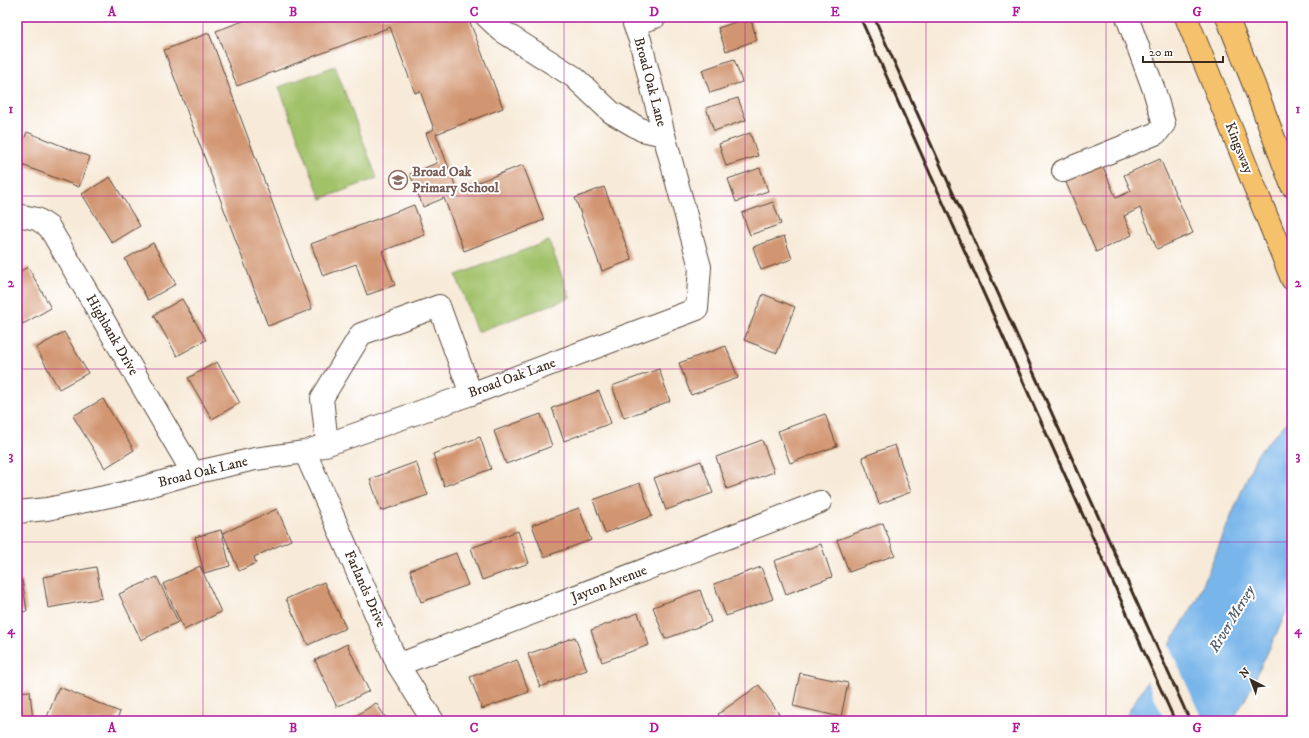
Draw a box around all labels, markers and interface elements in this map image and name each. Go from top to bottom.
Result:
text: A [107,4,117,20]
text: B [289,4,297,20]
text: C [470,4,479,20]
text: D [649,4,659,20]
text: E [830,4,840,20]
text: F [1012,4,1021,20]
text: G [1192,4,1202,20]
street label: Broad Oak Lane [629,35,671,129]
scale bar [1143,38,1223,64]
text: 20 m [1149,45,1173,60]
text: 1 [9,101,14,117]
text: 1 [1296,101,1301,117]
street label: Kingsway [1221,120,1258,177]
place label: Broad Oak Primary School [412,163,499,197]
school or university icon: Broad Oak Primary School [387,169,409,191]
text: 2 [8,275,15,291]
text: 2 [1295,275,1302,291]
street label: Highbank Drive [82,291,143,379]
street label: Broad Oak Lane [466,354,558,402]
text: 3 [9,448,14,464]
text: 3 [1296,448,1301,464]
street label: Broad Oak Lane [156,452,250,492]
street label: Farlands Drive [340,548,390,631]
street label: Jayton Avenue [567,561,650,607]
water label: River Mersey [1204,581,1260,657]
text: 4 [6,622,15,639]
text: 4 [1293,622,1302,639]
north arrow [1231,660,1271,700]
text: N [1237,665,1253,682]
text: A [107,720,117,736]
text: B [289,720,297,736]
text: C [470,720,479,736]
text: D [649,720,659,736]
text: E [830,720,840,736]
text: F [1012,720,1021,736]
text: G [1192,720,1202,736]

